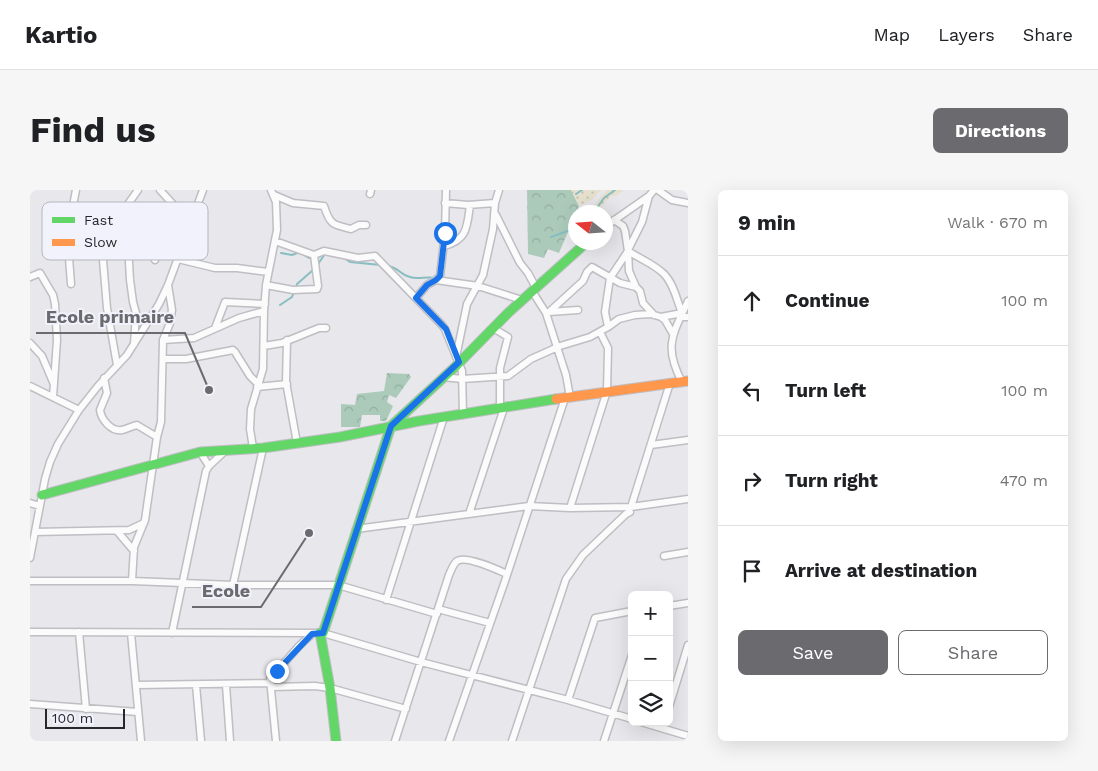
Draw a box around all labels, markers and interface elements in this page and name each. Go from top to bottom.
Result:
text: Kartio [25,21,97,49]
text: Map [873,24,910,45]
text: Layers [938,24,995,45]
text: Share [1023,24,1073,45]
button: Directions [933,108,1068,153]
text: Find us [30,109,156,151]
legend [42,202,208,260]
north arrow [568,205,613,250]
text: 9 min [738,210,796,235]
text: Fast [84,212,113,228]
text: Walk · 670 m [947,213,1048,232]
route start [434,222,457,245]
text: Slow [84,234,117,250]
icon: ahead [738,287,766,315]
text: Continue [785,289,869,312]
text: 100 m [1001,291,1048,310]
callout: Ecole primaire [36,300,185,333]
text: Ecole primaire [46,306,174,327]
icon: left [738,377,766,405]
text: Turn left [785,379,866,402]
text: 100 m [1001,381,1048,400]
icon: right [738,467,766,495]
text: Turn right [785,469,878,492]
text: 470 m [1000,471,1048,490]
icon: arrive [738,557,766,585]
text: Arrive at destination [785,559,977,582]
callout: Ecole [192,574,261,607]
text: Ecole [202,580,250,601]
map controls [628,591,673,726]
button: + [628,591,673,636]
button: Save [738,630,888,675]
button: Share [898,630,1048,675]
button: − [628,636,673,681]
route end [266,660,289,683]
button: layers [628,681,673,726]
scale bar [45,706,125,729]
text: 100 m [52,710,93,726]

